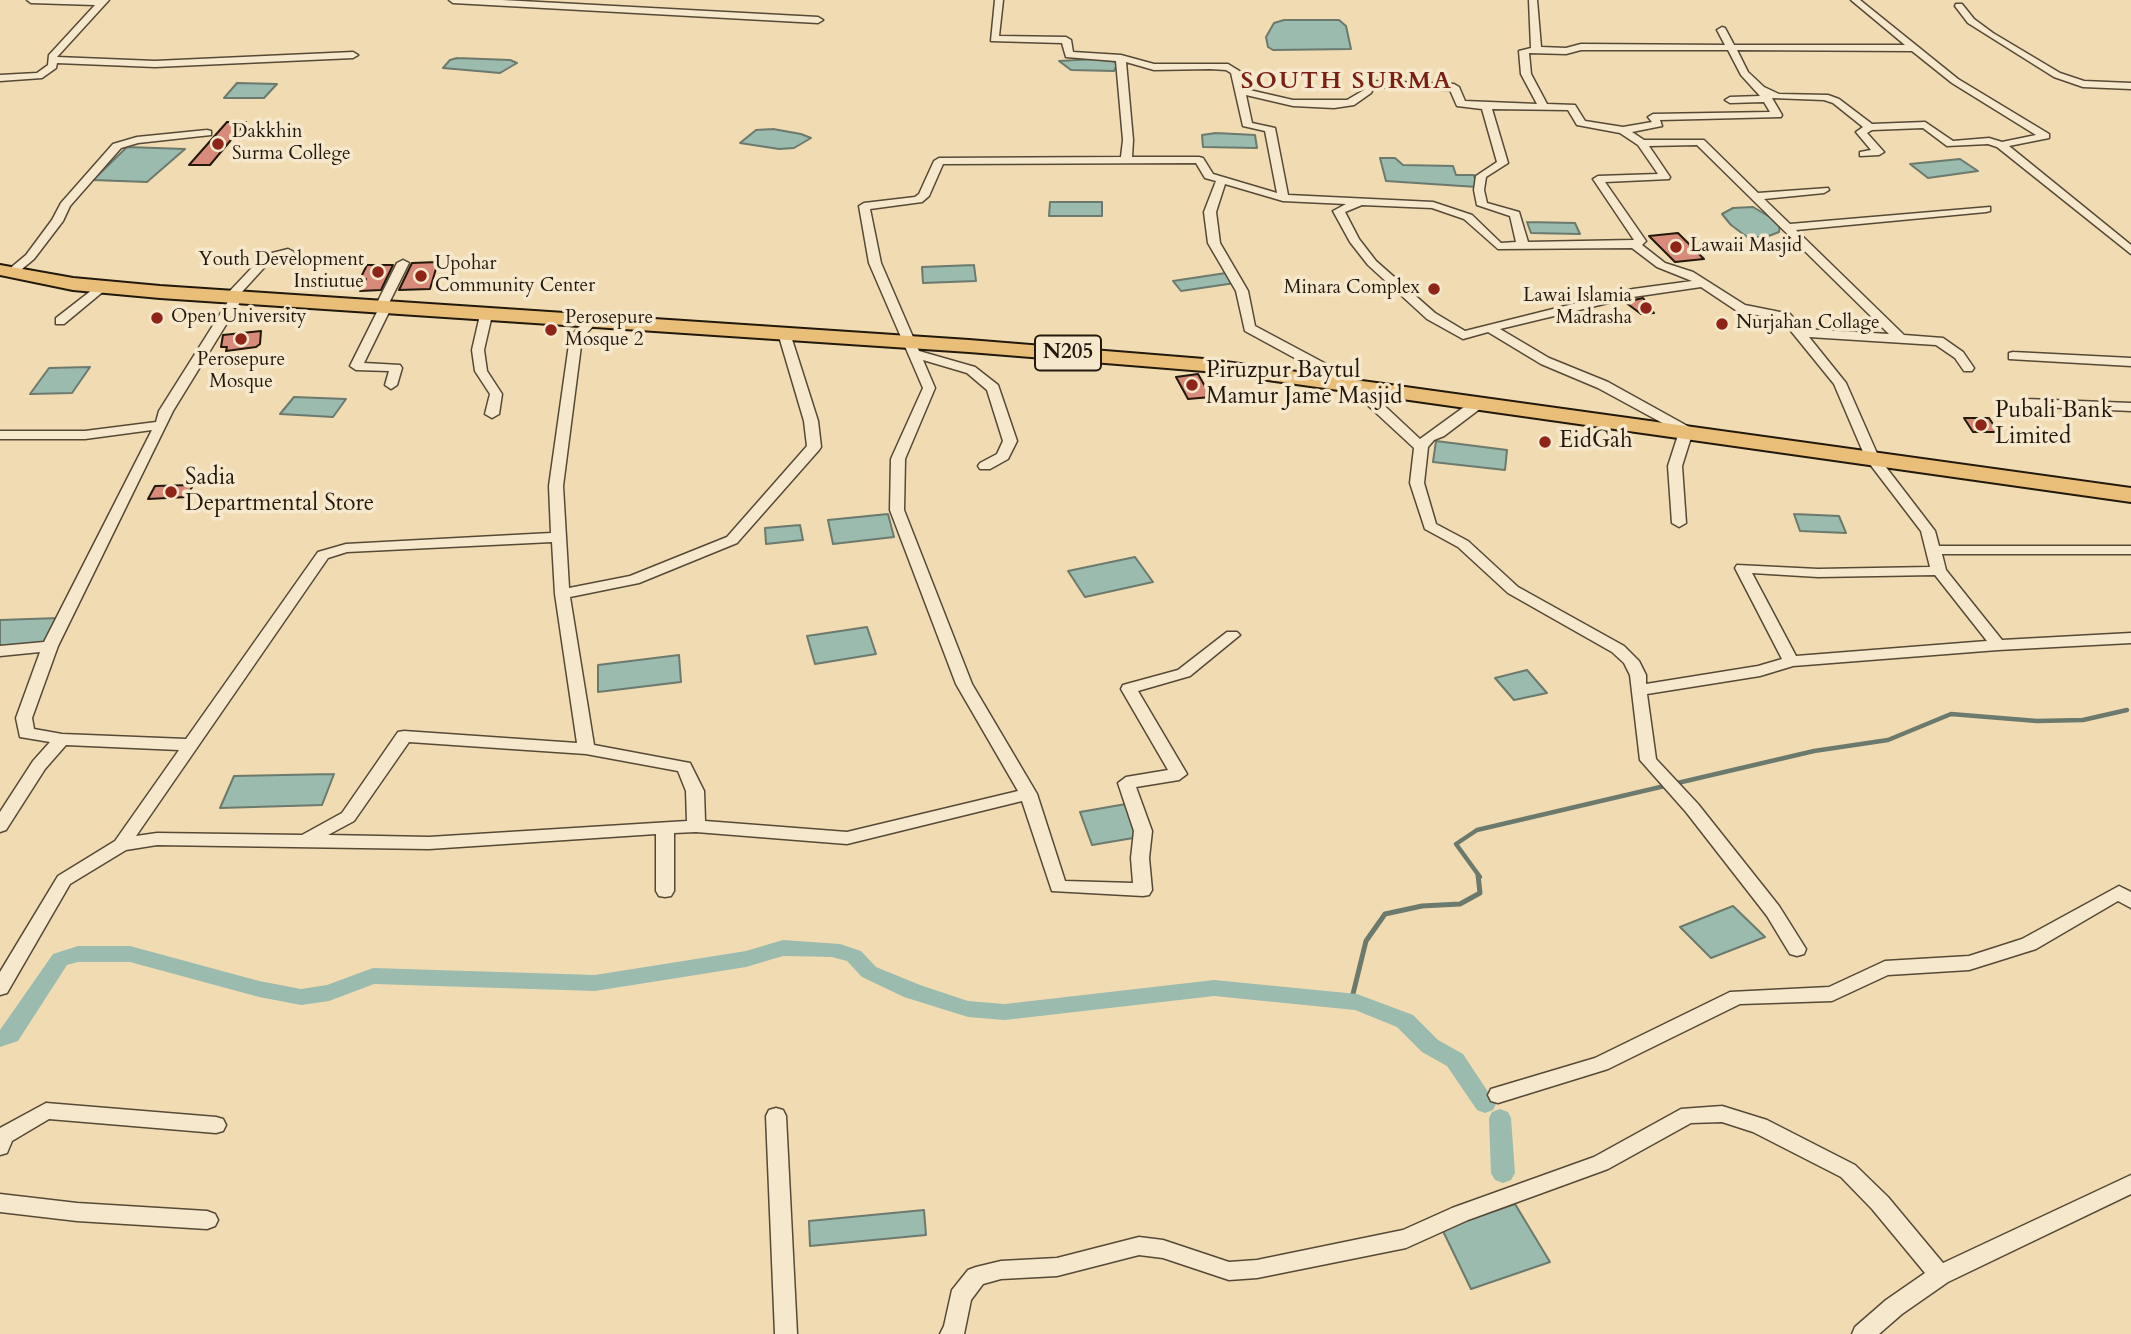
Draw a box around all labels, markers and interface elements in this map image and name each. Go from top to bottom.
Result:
district label: SOUTH SURMA [1242,68,1452,96]
place label: Dakkhin Surma College [232,122,351,166]
marker: Dakkhin Surma College [210,136,226,152]
place label: Lawaii Masjid [1690,236,1802,258]
marker: Lawaii Masjid [1668,239,1684,255]
place label: Youth Development Instiutue [199,250,364,294]
place label: Upohar Community Center [435,254,595,298]
marker: Youth Development Instiutue [370,264,386,280]
marker: Upohar Community Center [413,268,429,284]
place label: Minara Complex [1284,278,1420,300]
marker: Minara Complex [1426,281,1442,297]
place label: Lawai Islamia Madrasha [1523,286,1632,330]
marker: Lawai Islamia Madrasha [1638,300,1654,316]
place label: Open University [171,307,307,329]
place label: Perosepure Mosque 2 [565,308,653,352]
marker: Open University [149,310,165,326]
place label: Nurjahan Collage [1736,313,1880,335]
marker: Nurjahan Collage [1714,316,1730,332]
marker: Perosepure Mosque 2 [543,322,559,338]
marker: Perosepure Mosque [233,331,249,347]
road number: N205 [1035,336,1101,370]
place label: Perosepure Mosque [197,350,285,394]
place label: Piruzpur Baytul Mamur Jame Masjid [1206,358,1403,412]
marker: Piruzpur Baytul Mamur Jame Masjid [1184,377,1200,393]
place label: Pubali Bank Limited [1995,398,2113,452]
marker: Pubali Bank Limited [1973,417,1989,433]
place label: EidGah [1559,428,1633,456]
marker: EidGah [1537,434,1553,450]
place label: Sadia Departmental Store [185,465,374,519]
marker: Sadia Departmental Store [163,484,179,500]

